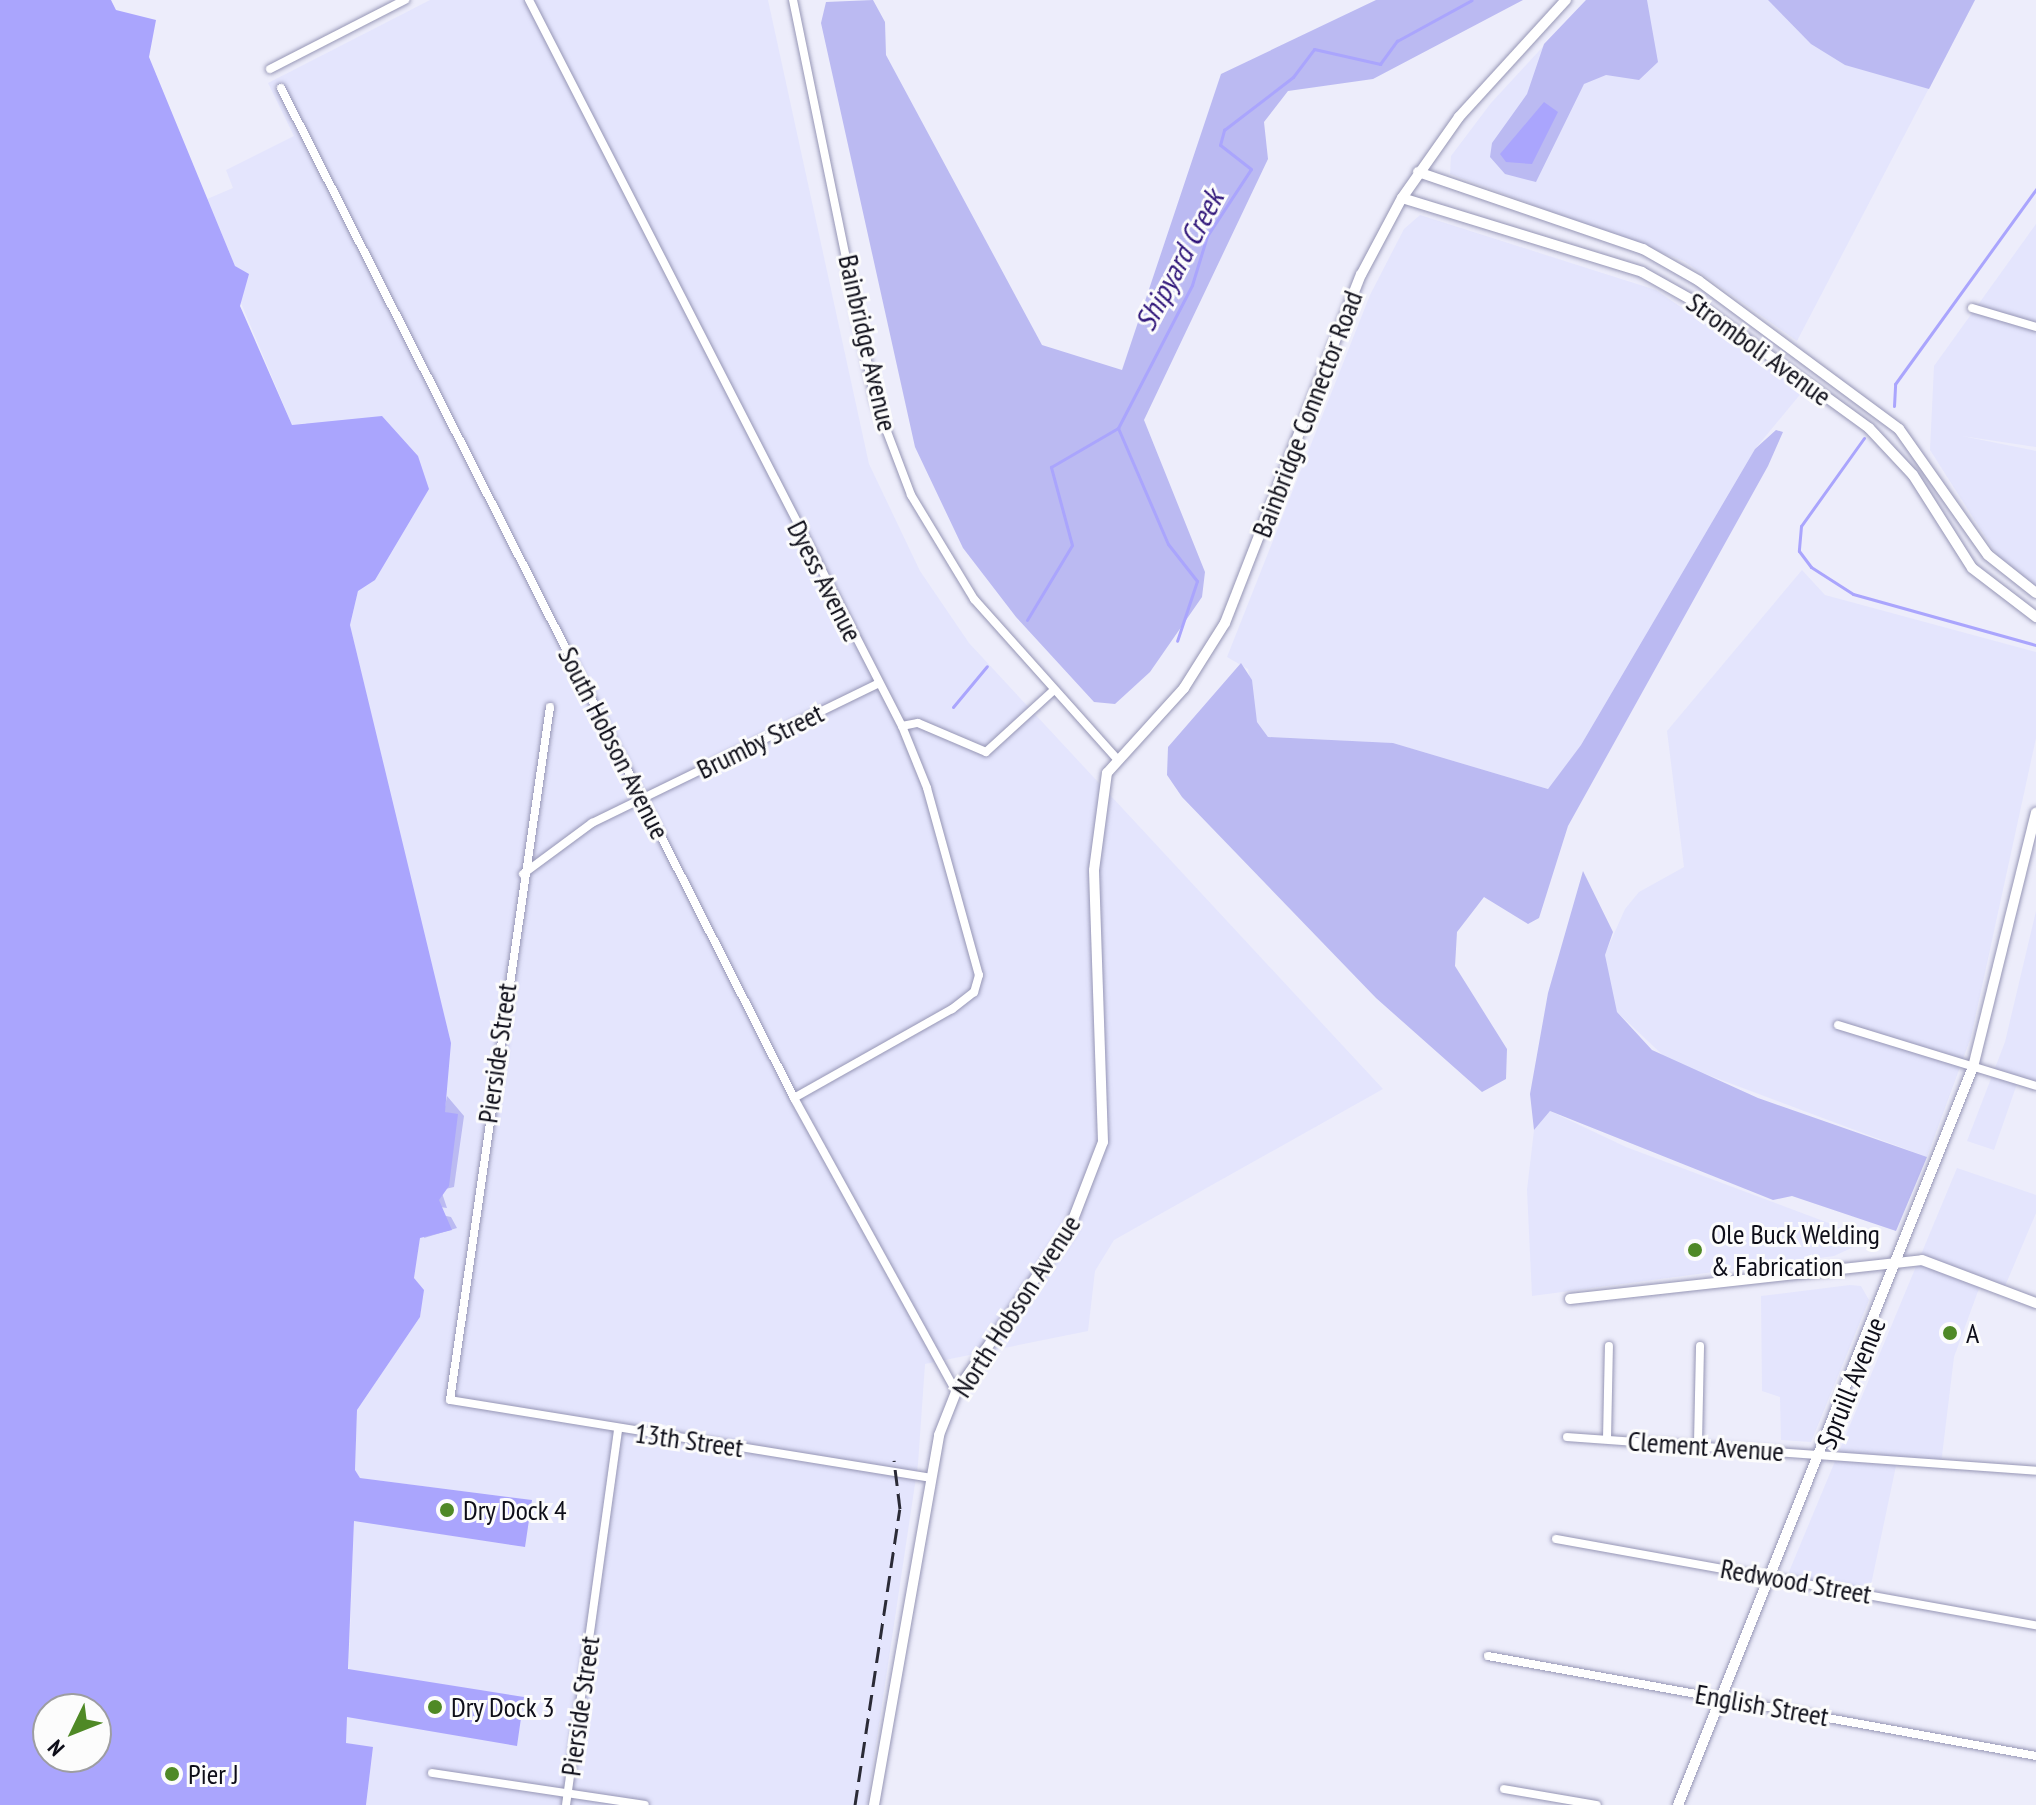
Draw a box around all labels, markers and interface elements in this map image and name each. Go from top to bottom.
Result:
water label: Shipyard Creek [1127,184,1231,336]
street label: Bainbridge Avenue [831,251,905,435]
street label: Stromboli Avenue [1680,285,1838,413]
street label: Bainbridge Connector Road [1244,286,1370,542]
street label: Dyess Avenue [780,515,870,647]
street label: South Hobson Avenue [551,641,677,845]
street label: Brumby Street [691,696,829,786]
street label: Pierside Street [471,981,523,1125]
street label: North Hobson Avenue [944,1208,1088,1404]
place label: Ole Buck Welding & Fabrication [1711,1217,1881,1283]
marker: Ole Buck Welding & Fabrication [1686,1241,1704,1259]
street label: Spruill Avenue [1809,1312,1893,1454]
place label: A [1966,1316,1979,1350]
marker: A [1941,1324,1959,1342]
street label: 13th Street [633,1416,745,1464]
street label: Clement Avenue [1626,1424,1786,1468]
place label: Dry Dock 4 [463,1493,568,1527]
marker: Dry Dock 4 [438,1501,456,1519]
street label: Redwood Street [1718,1551,1874,1611]
street label: Pierside Street [554,1634,606,1778]
street label: English Street [1693,1677,1831,1733]
place label: Dry Dock 3 [451,1690,556,1724]
north arrow [32,1693,112,1773]
marker: Dry Dock 3 [426,1698,444,1716]
text: N [42,1734,70,1762]
place label: Pier J [188,1757,239,1791]
marker: Pier J [163,1765,181,1783]

